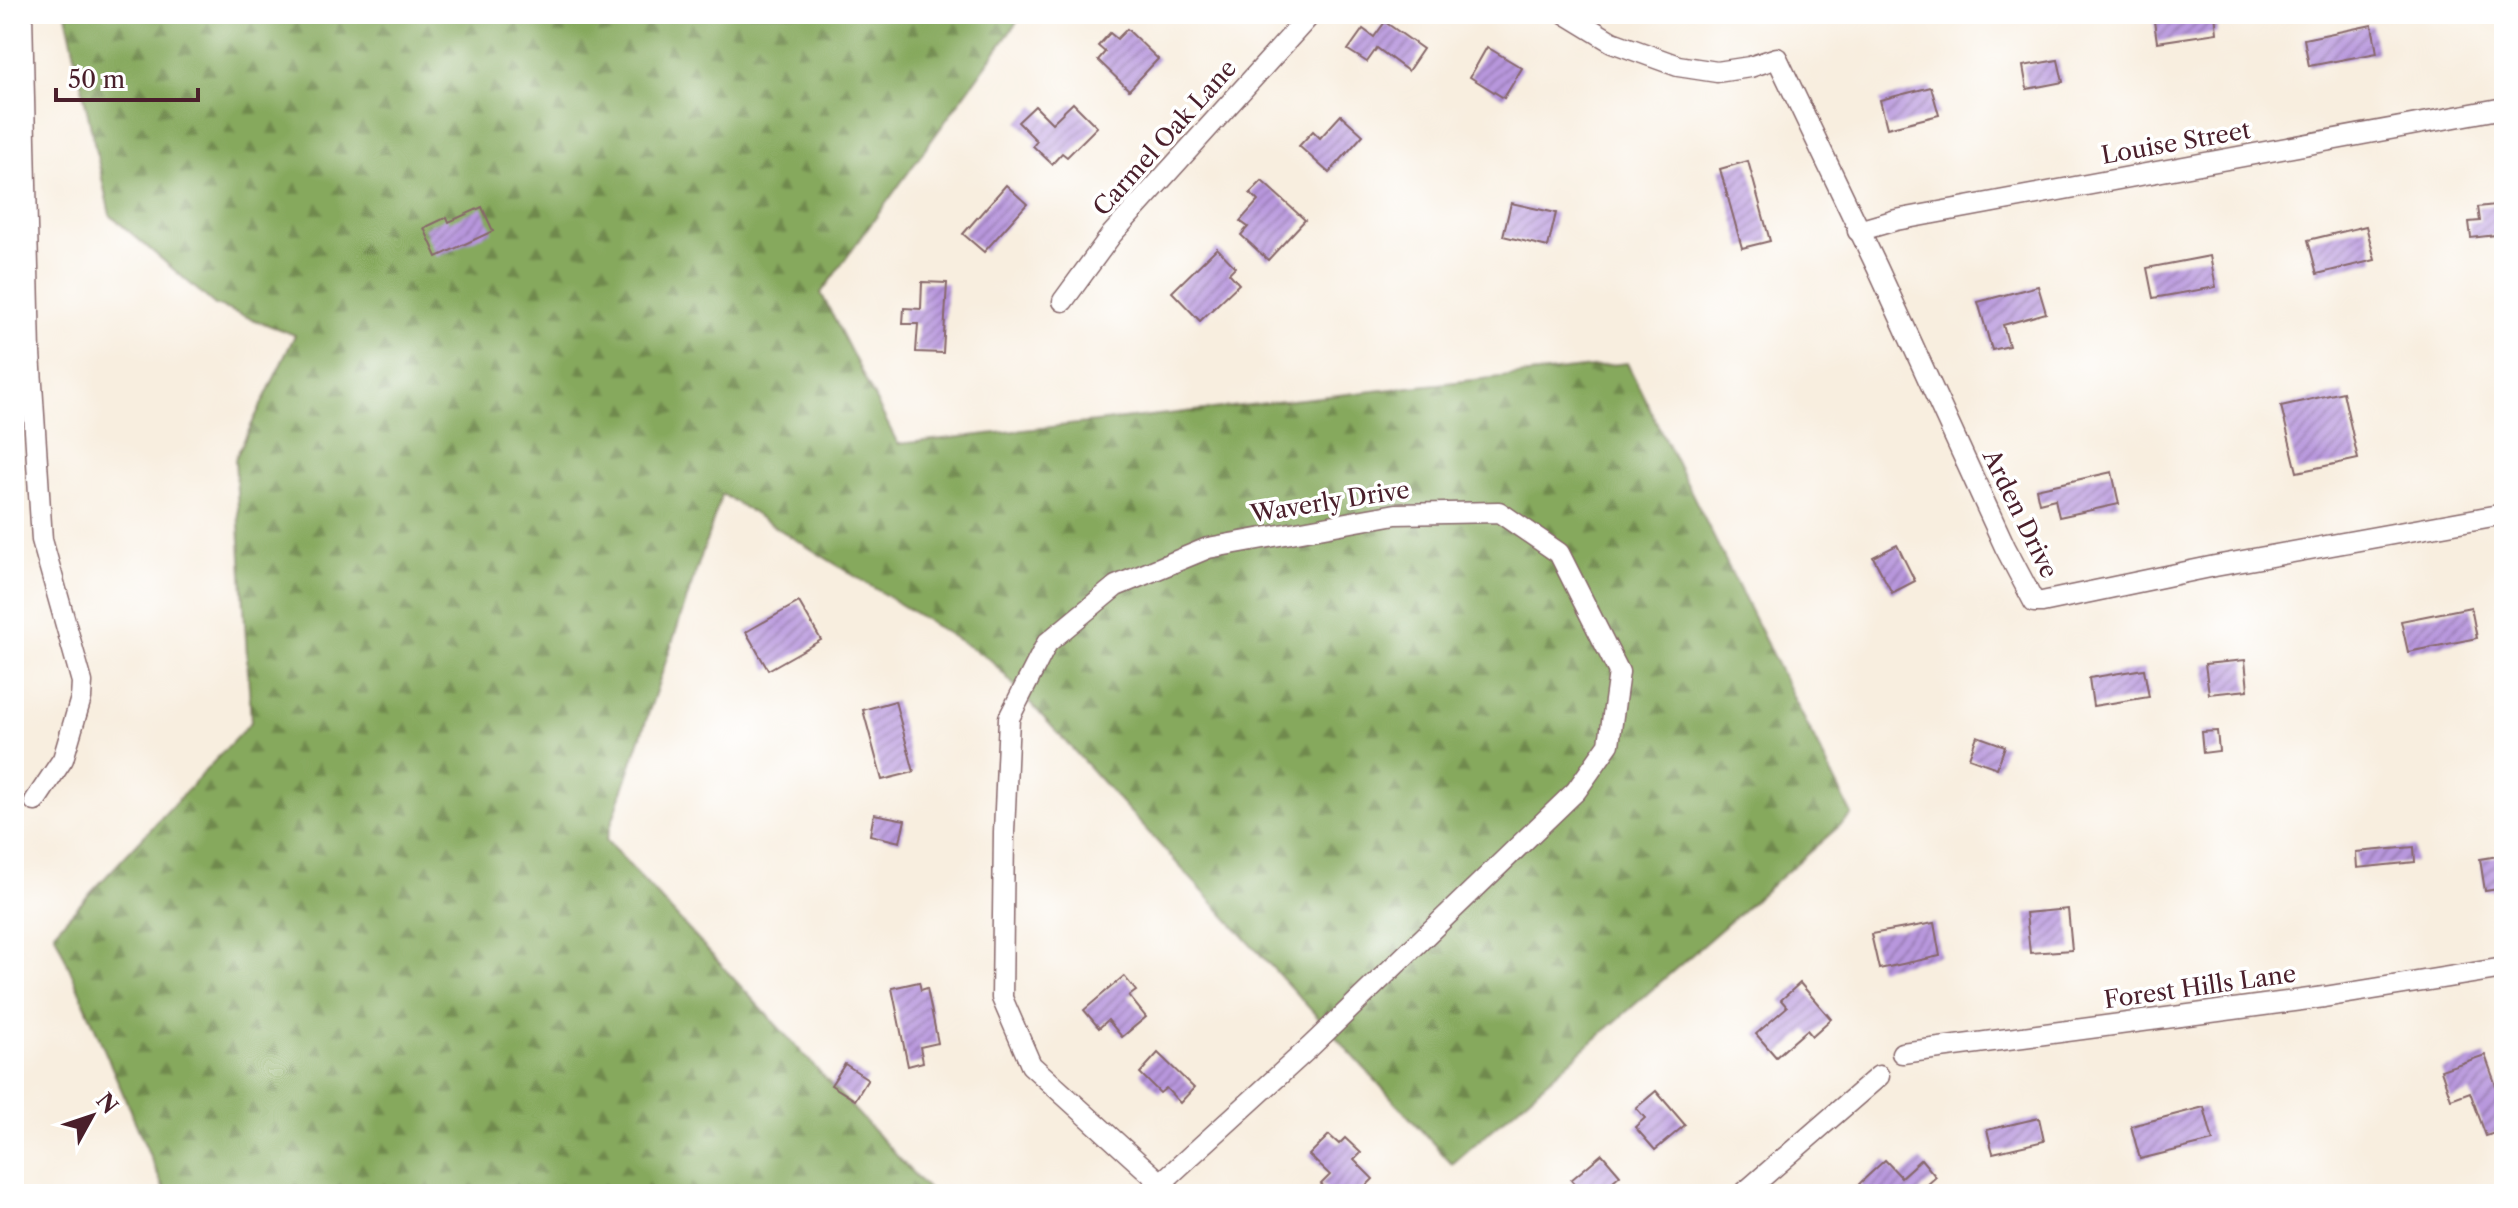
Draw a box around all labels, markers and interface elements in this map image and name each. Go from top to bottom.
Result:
scale bar [56,52,198,102]
street label: Carmel Oak Lane [1087,54,1242,222]
text: 50 m [68,65,125,94]
street label: Louise Street [2099,115,2253,170]
street label: Arden Drive [1976,444,2064,583]
street label: Waverly Drive [1247,475,1411,529]
street label: Forest Hills Lane [2102,959,2298,1014]
north arrow [52,1076,132,1156]
text: N [90,1087,123,1119]

